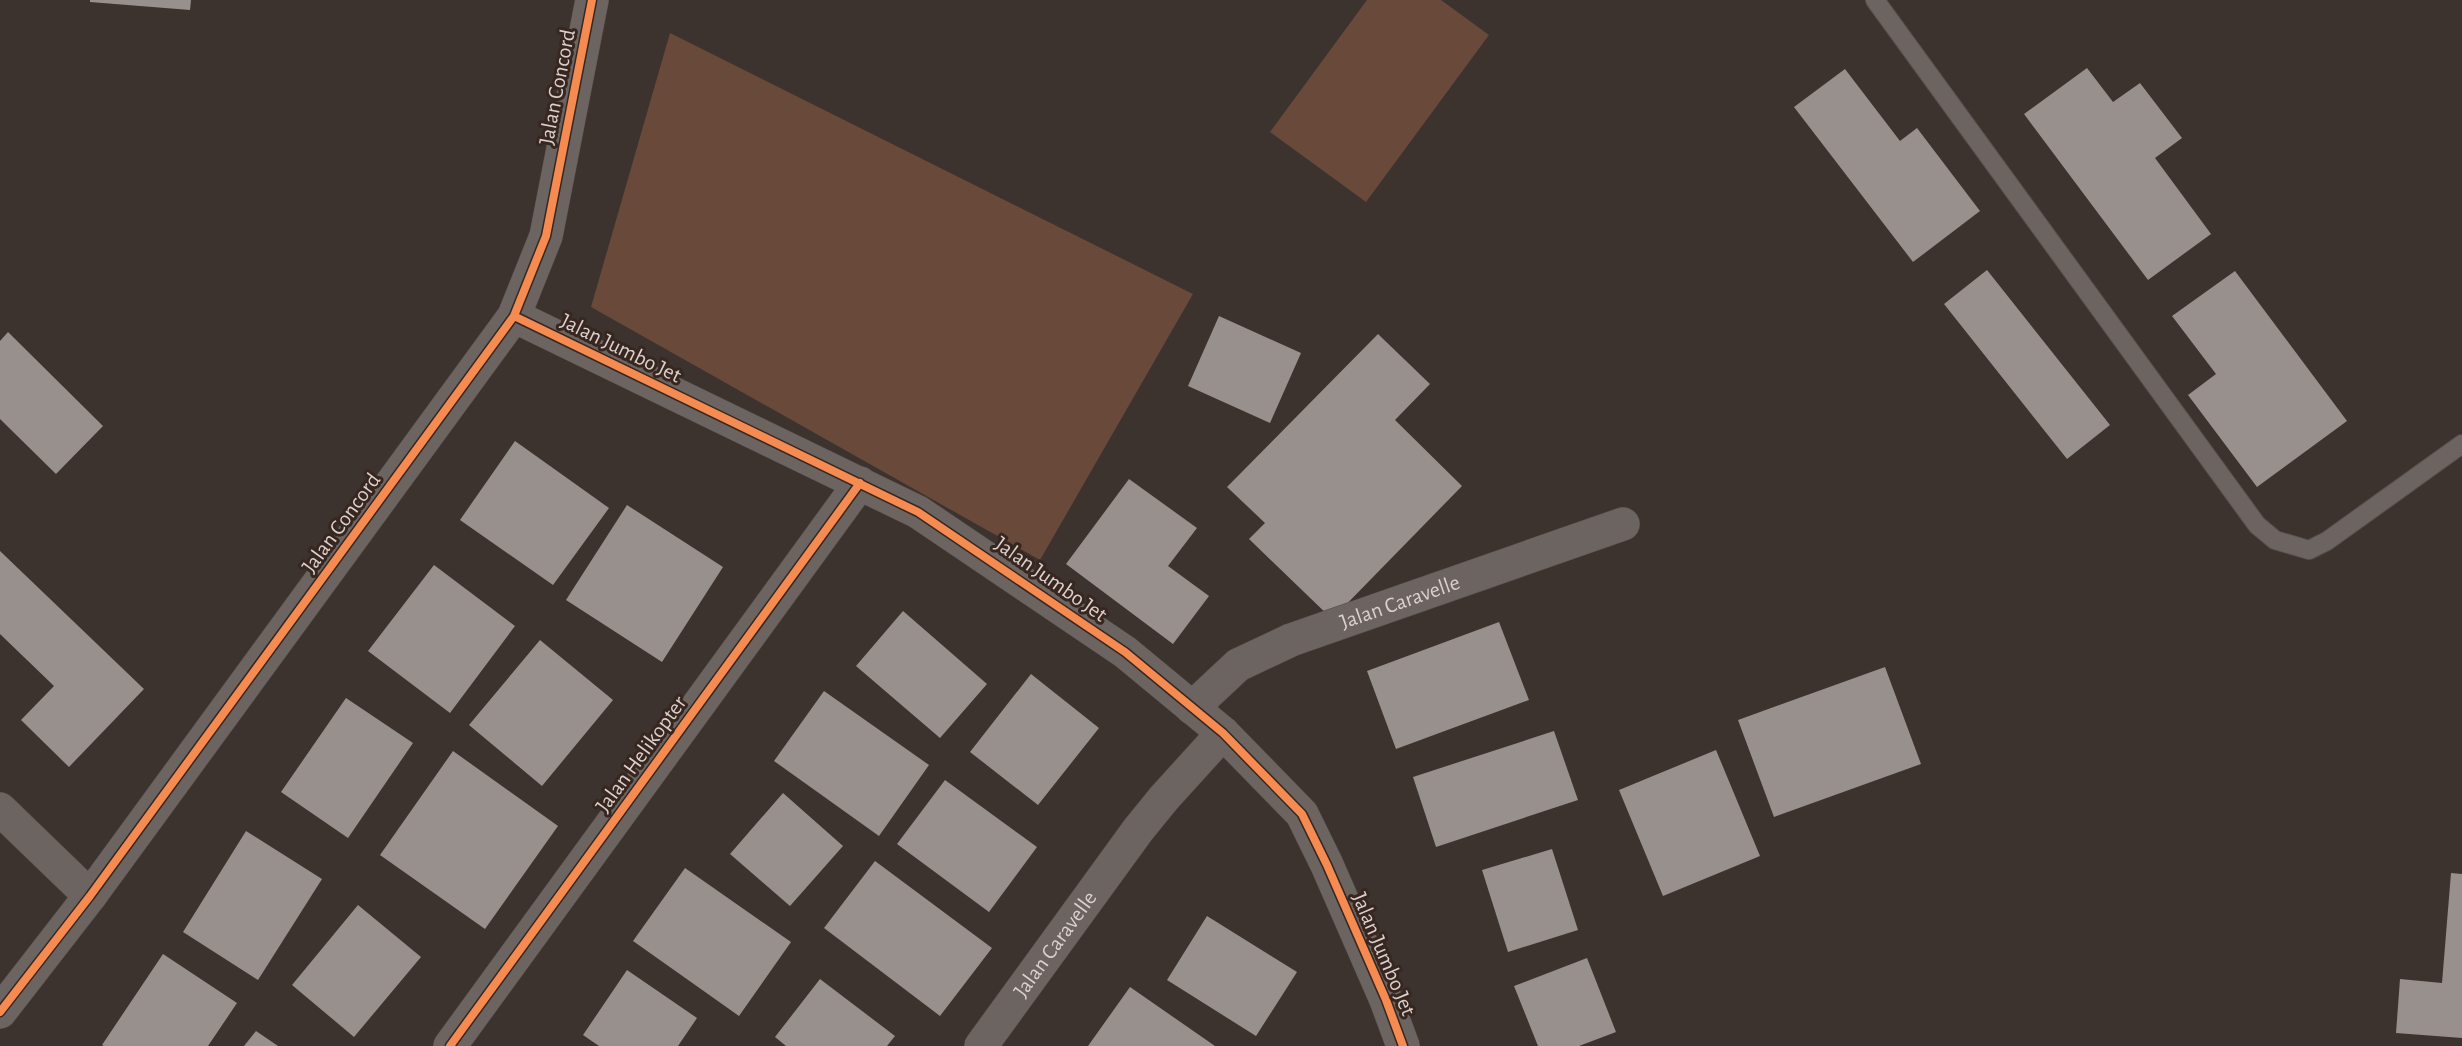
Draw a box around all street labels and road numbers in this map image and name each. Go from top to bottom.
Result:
street label: Jalan Concord [535,27,579,147]
street label: Jalan Jumbo Jet [557,309,685,387]
street label: Jalan Concord [298,469,384,577]
street label: Jalan Jumbo Jet [991,532,1111,626]
street label: Jalan Caravelle [1337,571,1463,633]
street label: Jalan Helikopter [592,692,690,816]
street label: Jalan Caravelle [1009,887,1101,1001]
street label: Jalan Jumbo Jet [1348,889,1420,1019]

